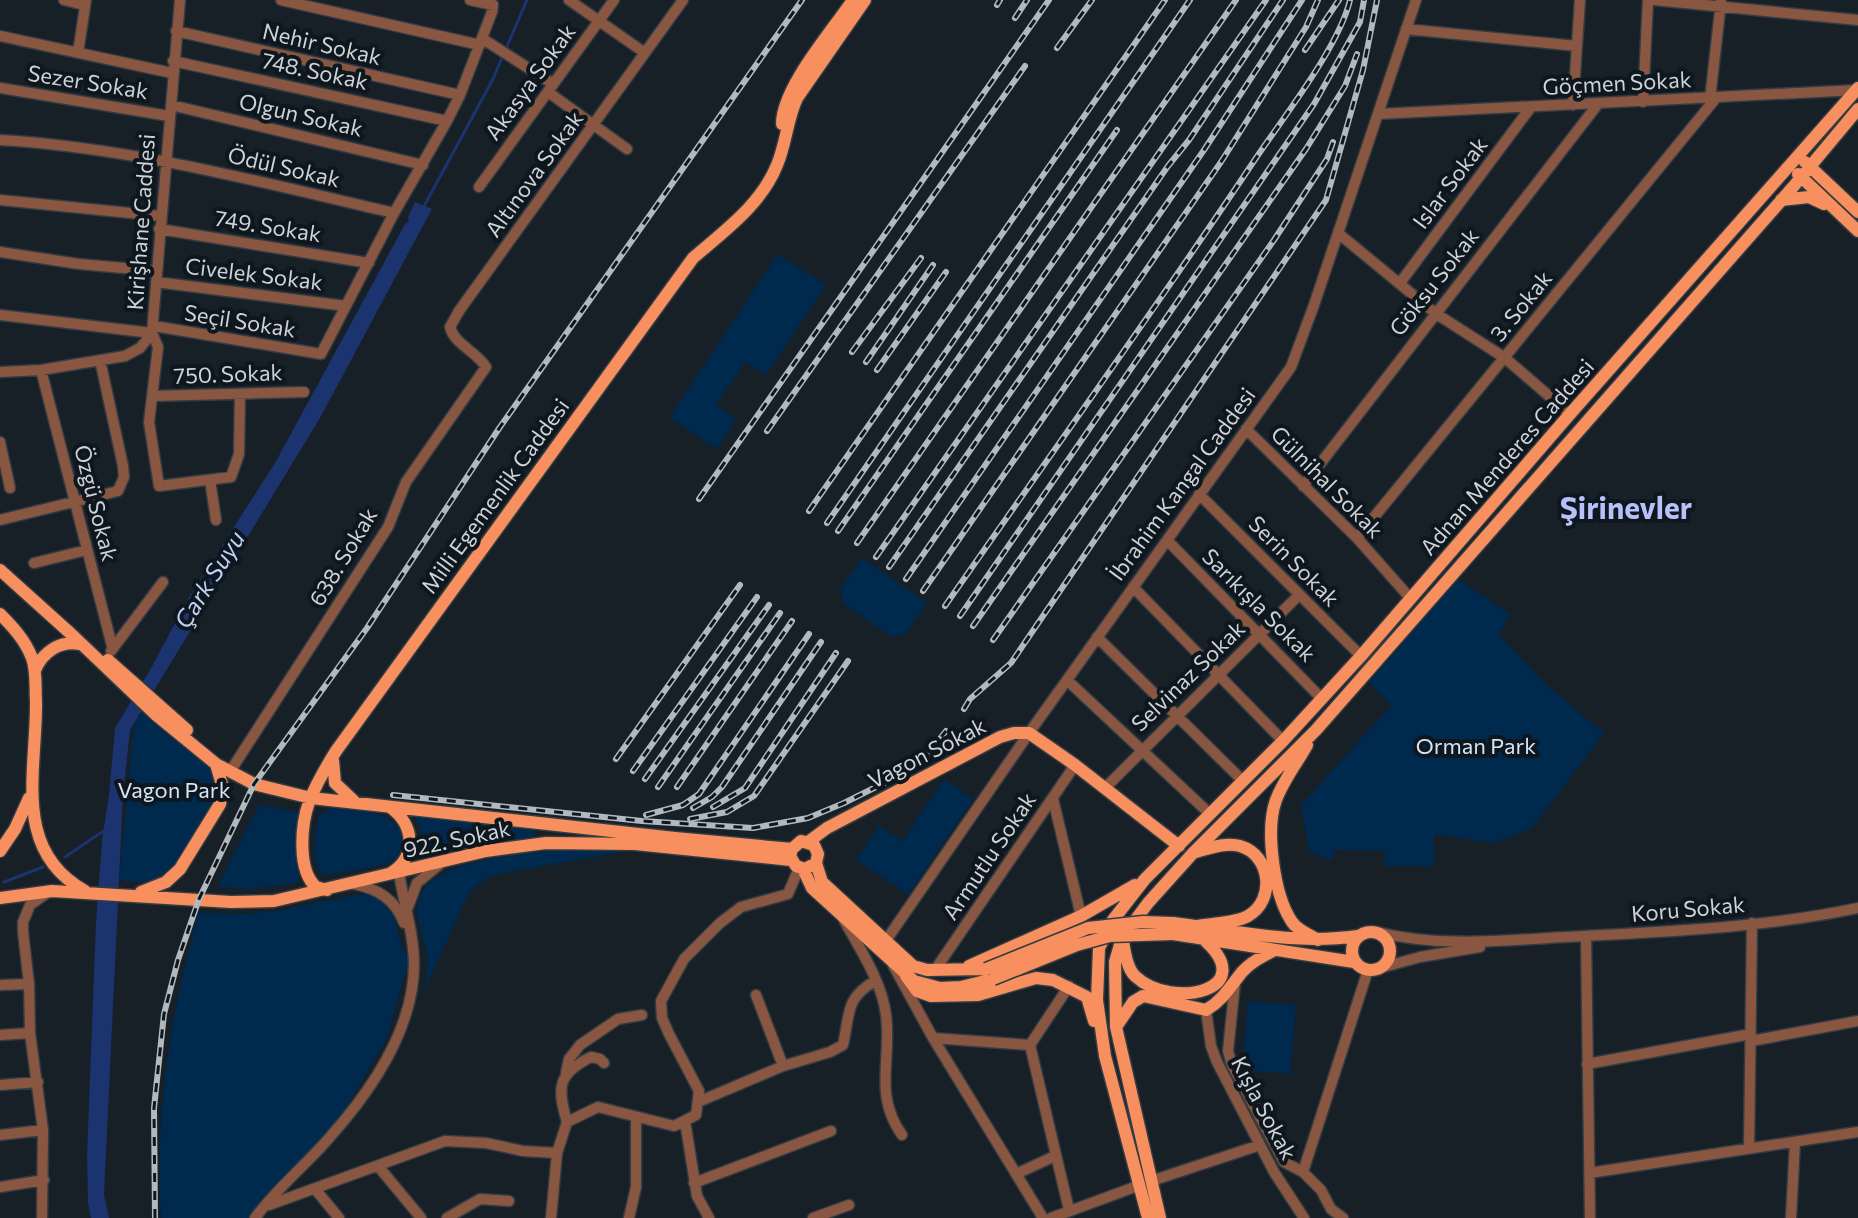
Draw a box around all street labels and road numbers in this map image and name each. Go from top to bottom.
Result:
street label: Nehir Sokak [260,17,384,70]
street label: Akasya Sokak [479,18,581,145]
street label: 748. Sokak [260,46,370,95]
street label: Sezer Sokak [26,59,150,104]
street label: Göçmen Sokak [1542,65,1692,100]
street label: Olgun Sokak [237,87,366,142]
street label: Altınova Sokak [479,105,588,242]
street label: Islar Sokak [1406,132,1493,234]
street label: Kirişhane Caddesi [121,133,160,311]
street label: Ödül Sokak [225,141,343,193]
street label: 749. Sokak [213,204,323,247]
street label: Göksu Sokak [1383,222,1484,341]
street label: Civelek Sokak [184,252,324,295]
street label: 3. Sokak [1484,265,1557,346]
street label: Seçil Sokak [183,298,298,343]
street label: Adnan Menderes Caddesi [1414,353,1599,560]
street label: 750. Sokak [173,358,283,389]
street label: İbrahim Kangal Caddesi [1102,382,1261,586]
street label: Milli Egemenlik Caddesi [415,393,574,598]
street label: Gülnihal Sokak [1266,420,1389,543]
street label: Özgü Sokak [69,442,124,564]
street label: 638. Sokak [303,503,382,611]
street label: Serin Sokak [1243,510,1345,612]
street label: Sarıkışla Sokak [1197,542,1322,667]
street label: Selvinaz Sokak [1125,615,1250,737]
street label: Vagon Sokak [863,711,990,794]
street label: Armutlu Sokak [936,787,1041,925]
street label: 922. Sokak [401,814,513,863]
street label: Koru Sokak [1630,890,1746,927]
street label: Kışla Sokak [1226,1051,1303,1164]

